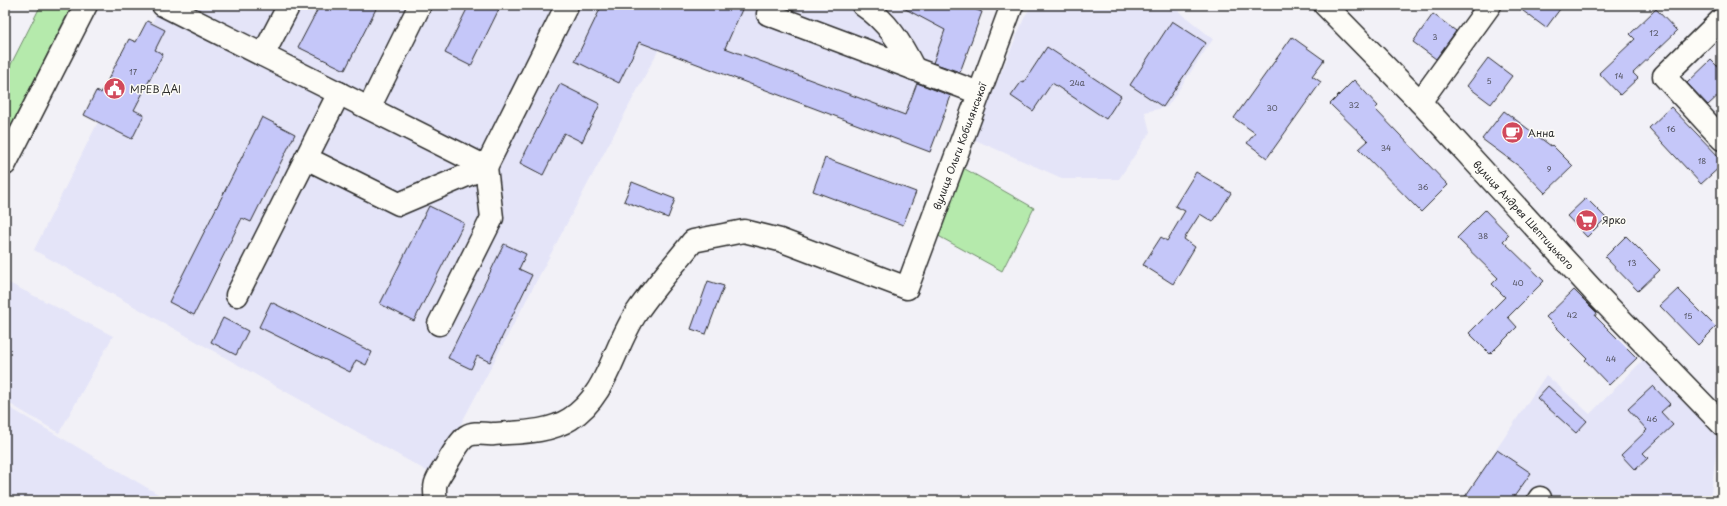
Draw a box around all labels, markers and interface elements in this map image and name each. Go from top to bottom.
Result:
house number: 12 [1649,27,1659,39]
house number: 3 [1432,31,1438,43]
house number: 17 [129,66,138,78]
house number: 14 [1615,70,1623,82]
house number: 5 [1486,75,1492,87]
public building icon: МРЕВ ДАІ [101,76,127,102]
house number: 24а [1069,77,1085,89]
street label: вулиця Ольги Кобилянської [929,79,990,212]
place label: МРЕВ ДАІ [130,81,181,96]
house number: 32 [1349,99,1360,111]
house number: 30 [1266,102,1278,114]
cafe icon: Анна [1499,120,1525,146]
house number: 16 [1666,123,1676,135]
place label: Анна [1528,125,1555,140]
house number: 34 [1381,142,1391,154]
house number: 18 [1698,155,1706,167]
street label: вулиця Андрея Шептицького [1470,157,1578,273]
house number: 9 [1547,163,1552,175]
house number: 36 [1418,181,1429,193]
supermarket icon: Ярко [1573,207,1599,233]
place label: Ярко [1602,212,1626,227]
house number: 38 [1478,230,1488,242]
house number: 13 [1628,257,1636,269]
house number: 40 [1512,277,1524,289]
house number: 42 [1567,309,1578,321]
house number: 15 [1684,310,1692,322]
house number: 44 [1606,353,1616,365]
house number: 46 [1647,413,1658,425]

